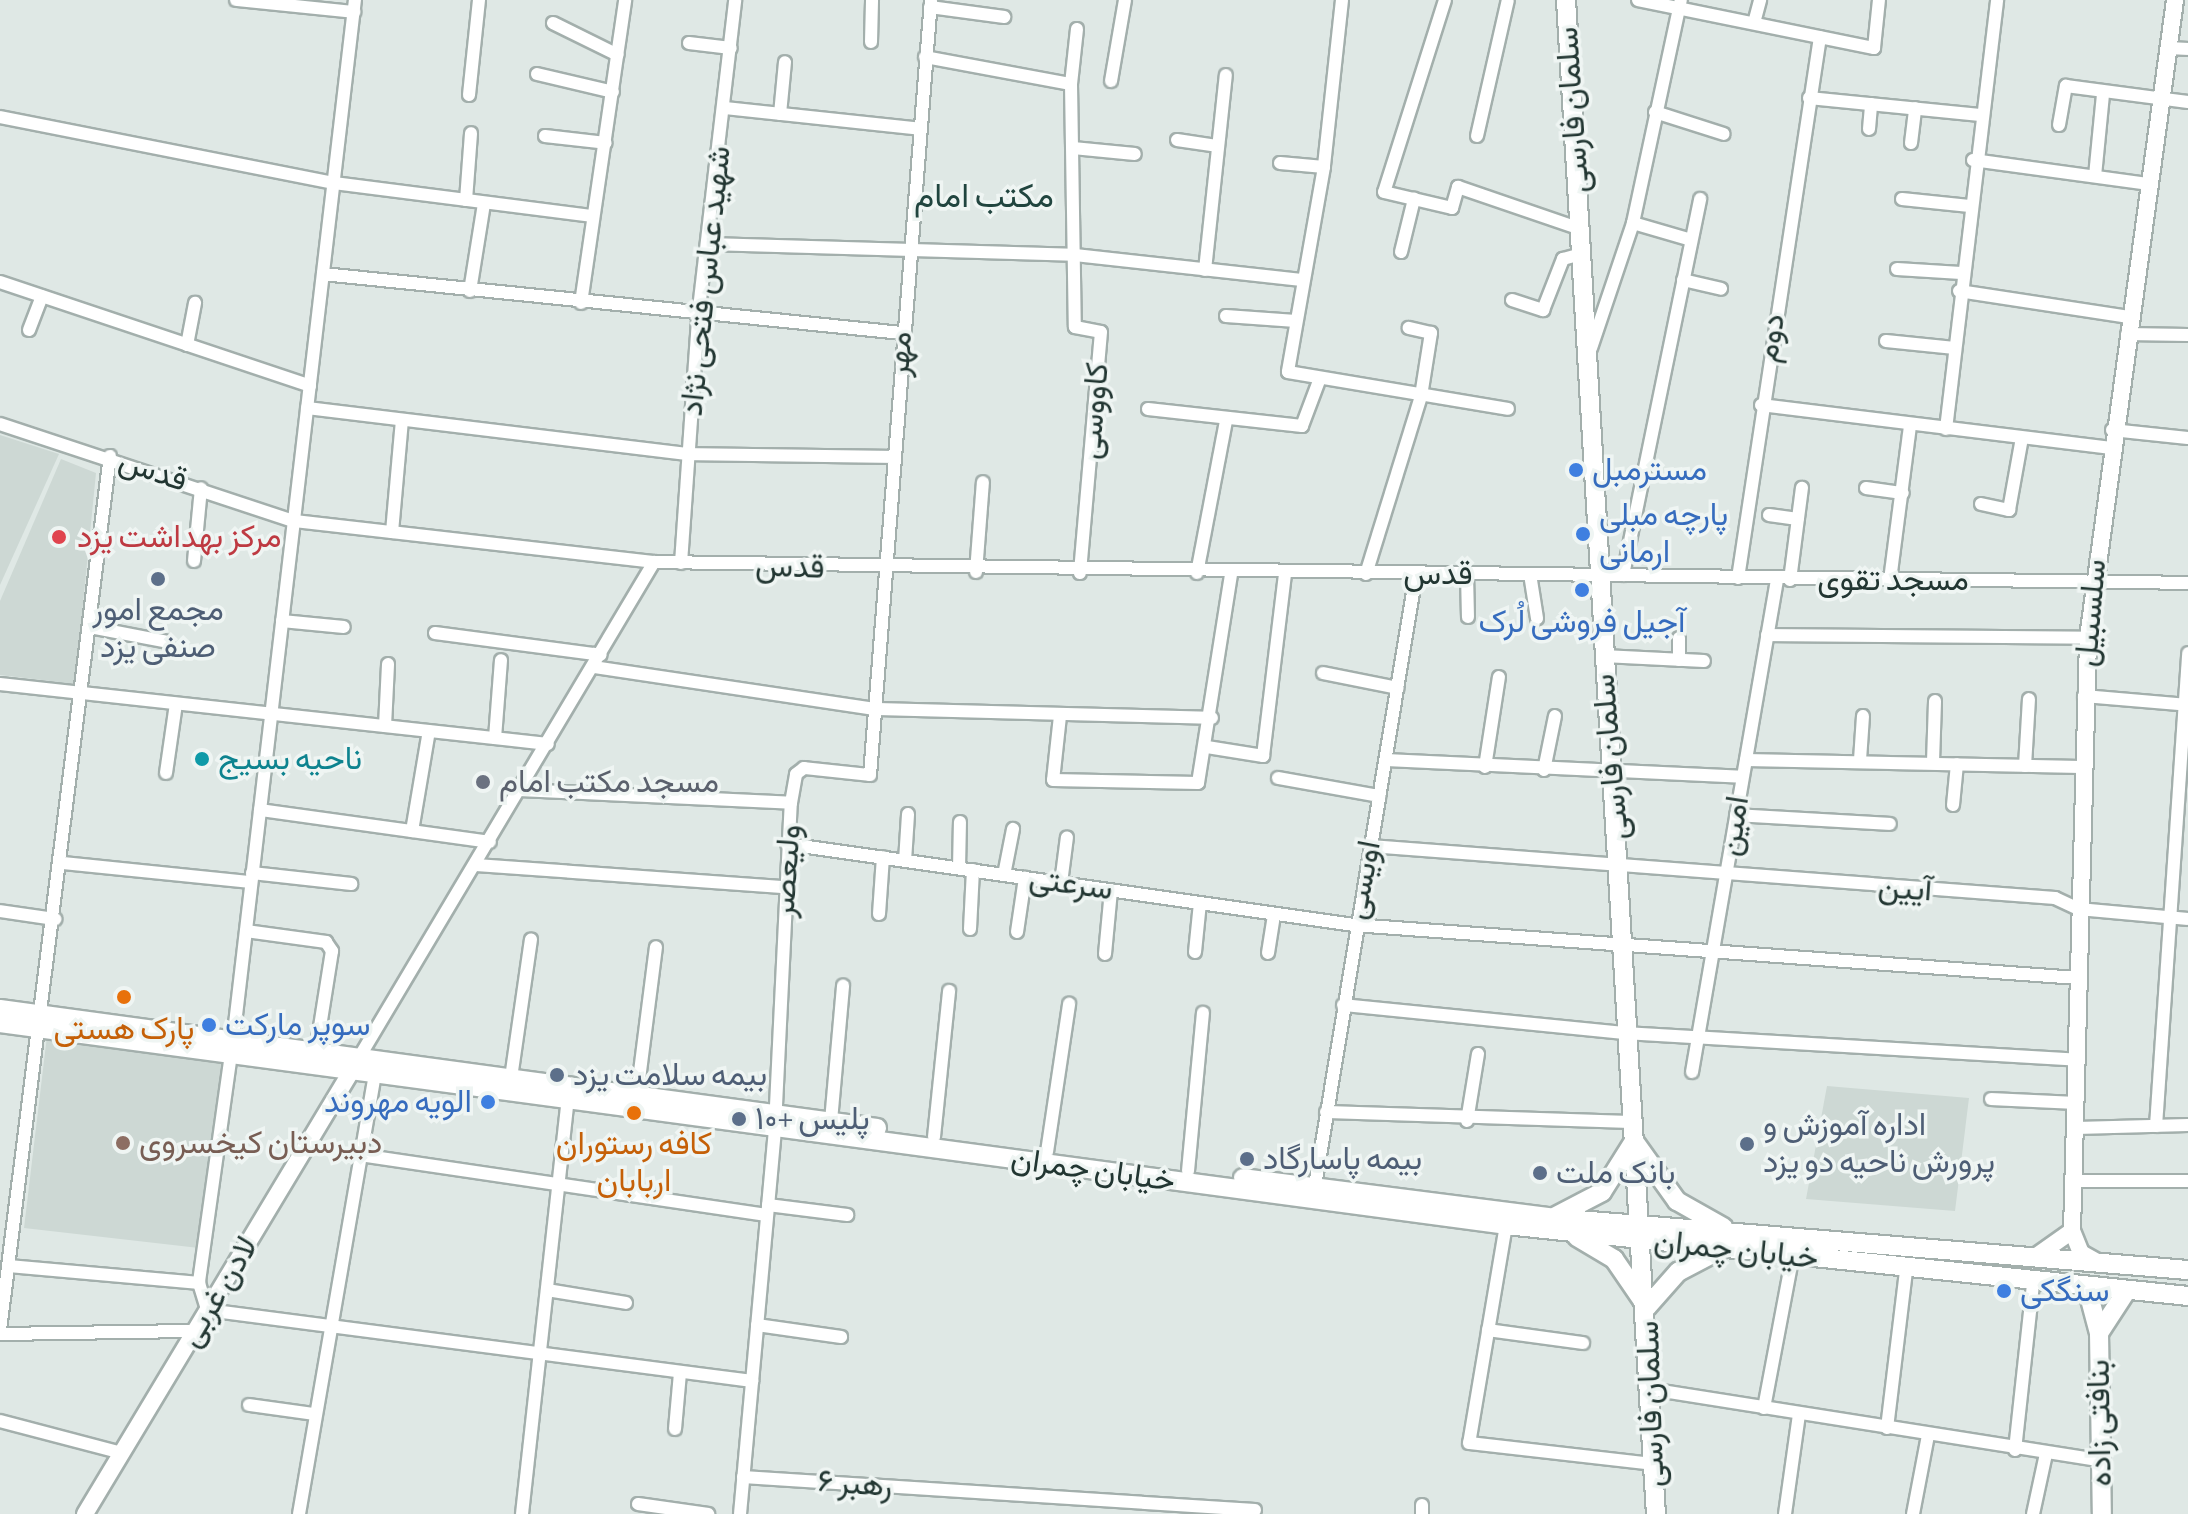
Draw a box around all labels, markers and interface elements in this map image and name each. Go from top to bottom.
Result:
street label: سلمان فارسی [1548,26,1598,194]
street label: شهید عباس فتحی نژاد [673,144,739,418]
district label: مکتب امام [914,178,1054,218]
street label: دوم [1748,311,1794,365]
street label: مهر [879,330,921,378]
street label: کاووسی [1071,361,1117,461]
street label: قدس [114,442,192,500]
place label: مسترمبل [1592,451,1707,489]
marker: مسترمبل [1567,461,1585,479]
place label: پارچه مبلی ارمانی [1599,497,1728,572]
place label: مرکز بهداشت یزد [77,518,282,556]
marker: پارچه مبلی ارمانی [1574,525,1592,543]
marker: مرکز بهداشت یزد [48,526,70,548]
street label: قدس [755,547,825,587]
street label: قدس [1403,555,1473,593]
street label: سلسبیل [2067,558,2115,668]
street label: مسجد تقوی [1817,561,1969,599]
marker: مجمع امور صنفی یزد [149,570,167,588]
marker: آجیل فروشی لُرک [1573,581,1591,599]
place label: مجمع امور صنفی یزد [92,592,224,667]
place label: آجیل فروشی لُرک [1479,603,1685,641]
street label: سلمان فارسی [1585,672,1637,842]
place label: ناحیه بسیج [218,740,362,778]
marker: ناحیه بسیج [193,750,211,768]
place label: مسجد مکتب امام [499,763,719,801]
marker: مسجد مکتب امام [474,773,492,791]
street label: امین [1710,793,1758,859]
street label: ولیعصر [765,823,809,919]
street label: اویسی [1337,837,1389,923]
street label: سرعتی [1027,859,1115,909]
street label: آیین [1877,868,1933,910]
marker: پارک هستی [115,988,133,1006]
place label: سوپر مارکت [225,1006,371,1044]
place label: پارک هستی [53,1010,195,1048]
marker: سوپر مارکت [200,1016,218,1034]
place label: بيمه سلامت يزد [573,1056,767,1094]
marker: بيمه سلامت يزد [548,1066,566,1084]
place label: الویه مهروند [324,1083,472,1121]
marker: الویه مهروند [479,1093,497,1111]
place label: پلیس +۱۰ [755,1100,870,1138]
marker: کافه رستوران اربابان [625,1104,643,1122]
place label: اداره آموزش و پرورش ناحیه دو یزد [1763,1107,1995,1182]
marker: پلیس +۱۰ [730,1110,748,1128]
place label: دبیرستان کیخسروی [139,1124,382,1162]
place label: کافه رستوران اربابان [556,1126,712,1201]
marker: دبیرستان کیخسروی [114,1134,132,1152]
marker: اداره آموزش و پرورش ناحیه دو یزد [1738,1135,1756,1153]
street label: خیابان چمران [1009,1139,1177,1201]
place label: بیمه پاسارگاد [1263,1140,1422,1178]
marker: بیمه پاسارگاد [1238,1150,1256,1168]
place label: بانک ملت [1556,1154,1675,1192]
marker: بانک ملت [1531,1164,1549,1182]
street label: خیابان چمران [1652,1222,1820,1278]
street label: لادن غربی [171,1230,267,1354]
place label: سنگکی [2020,1272,2109,1310]
marker: سنگکی [1995,1282,2013,1300]
street label: سلمان فارسی [1629,1320,1673,1488]
street label: بنافتی زاده [2080,1359,2120,1487]
street label: رهبر ۶ [816,1462,894,1506]

